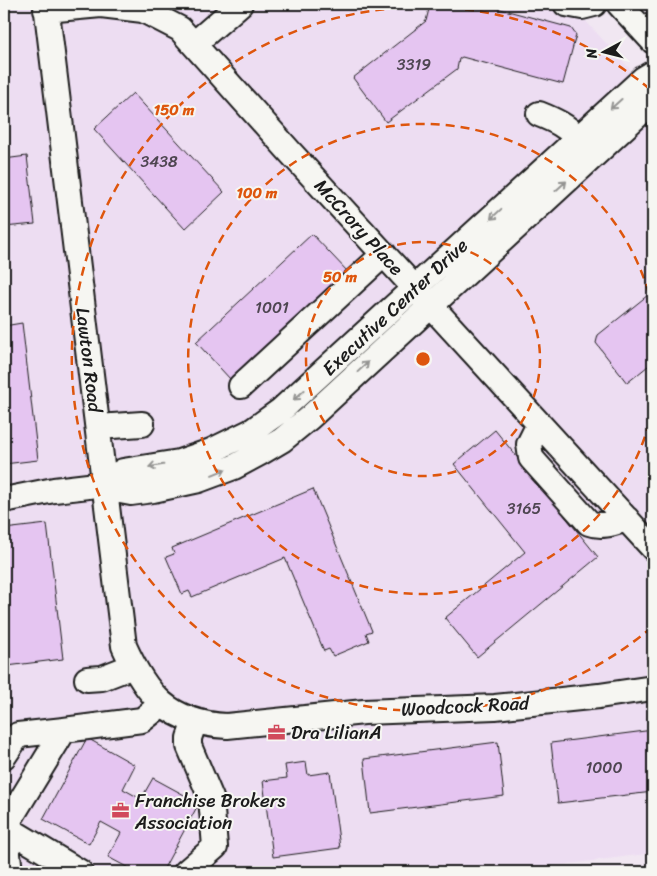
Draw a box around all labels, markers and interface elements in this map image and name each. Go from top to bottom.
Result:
north arrow [580,28,630,78]
text: N [579,47,605,61]
house number: 3319 [397,50,431,79]
text: 150 m [154,97,195,123]
one-way arrow [609,98,622,110]
house number: 3438 [140,147,178,176]
street label: McCrory Place [306,171,412,283]
text: 100 m [237,180,278,206]
one-way arrow [554,181,567,192]
one-way arrow [489,208,502,220]
street label: Executive Center Drive [314,230,476,384]
text: 50 m [323,264,358,290]
house number: 1001 [255,293,289,322]
street label: Lawton Road [66,306,112,416]
centre of rings [414,350,432,368]
one-way arrow [357,361,370,373]
one-way arrow [292,389,305,401]
one-way arrow [148,461,164,471]
one-way arrow [211,467,226,477]
house number: 3165 [507,494,541,523]
street label: Woodcock Road [400,686,531,726]
place label: Dra LilianA [291,716,382,749]
office icon: Dra LilianA [267,722,287,742]
house number: 1000 [585,753,623,782]
place label: Franchise Brokers Association [134,784,286,839]
office icon: Franchise Brokers Association [111,801,131,821]

